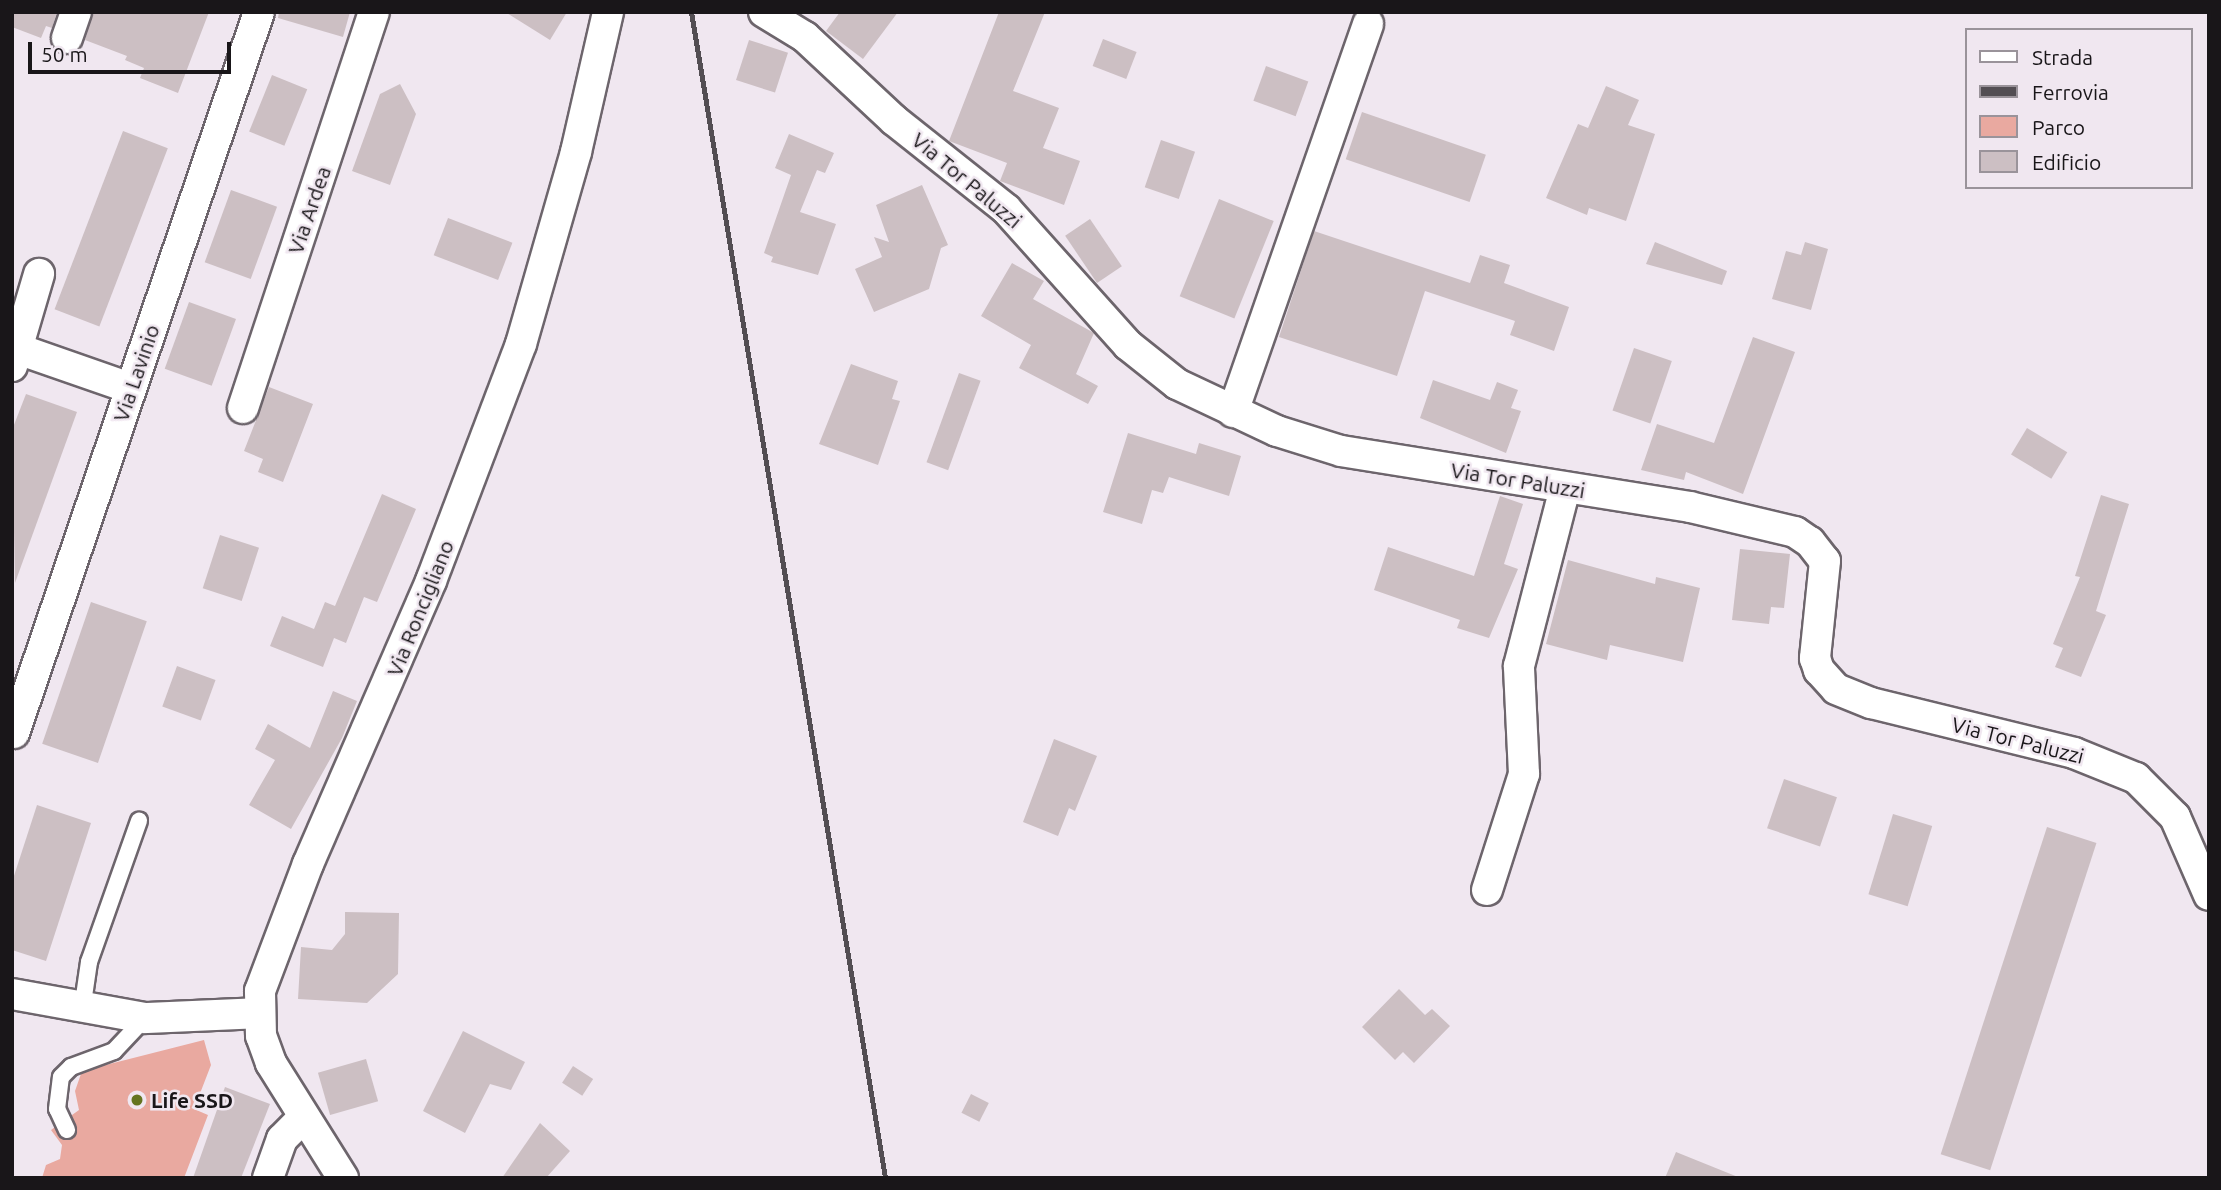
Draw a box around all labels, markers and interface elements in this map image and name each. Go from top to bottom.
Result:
scale bar [32,28,234,72]
legend [1966,28,2193,189]
text: 50 m [41,42,88,66]
text: Strada [2032,45,2093,69]
text: Ferrovia [2032,80,2109,104]
text: Parco [2032,115,2085,139]
street label: Via Tor Paluzzi [907,127,1027,233]
text: Edificio [2032,150,2101,174]
street label: Via Ardea [282,163,336,257]
street label: Via Lavinio [108,321,164,425]
street label: Via Tor Paluzzi [1449,457,1587,503]
street label: Via Roncigliano [381,536,459,680]
street label: Via Tor Paluzzi [1949,711,2087,769]
place label: Life SSD [151,1087,233,1113]
marker: Life SSD [129,1092,145,1108]

